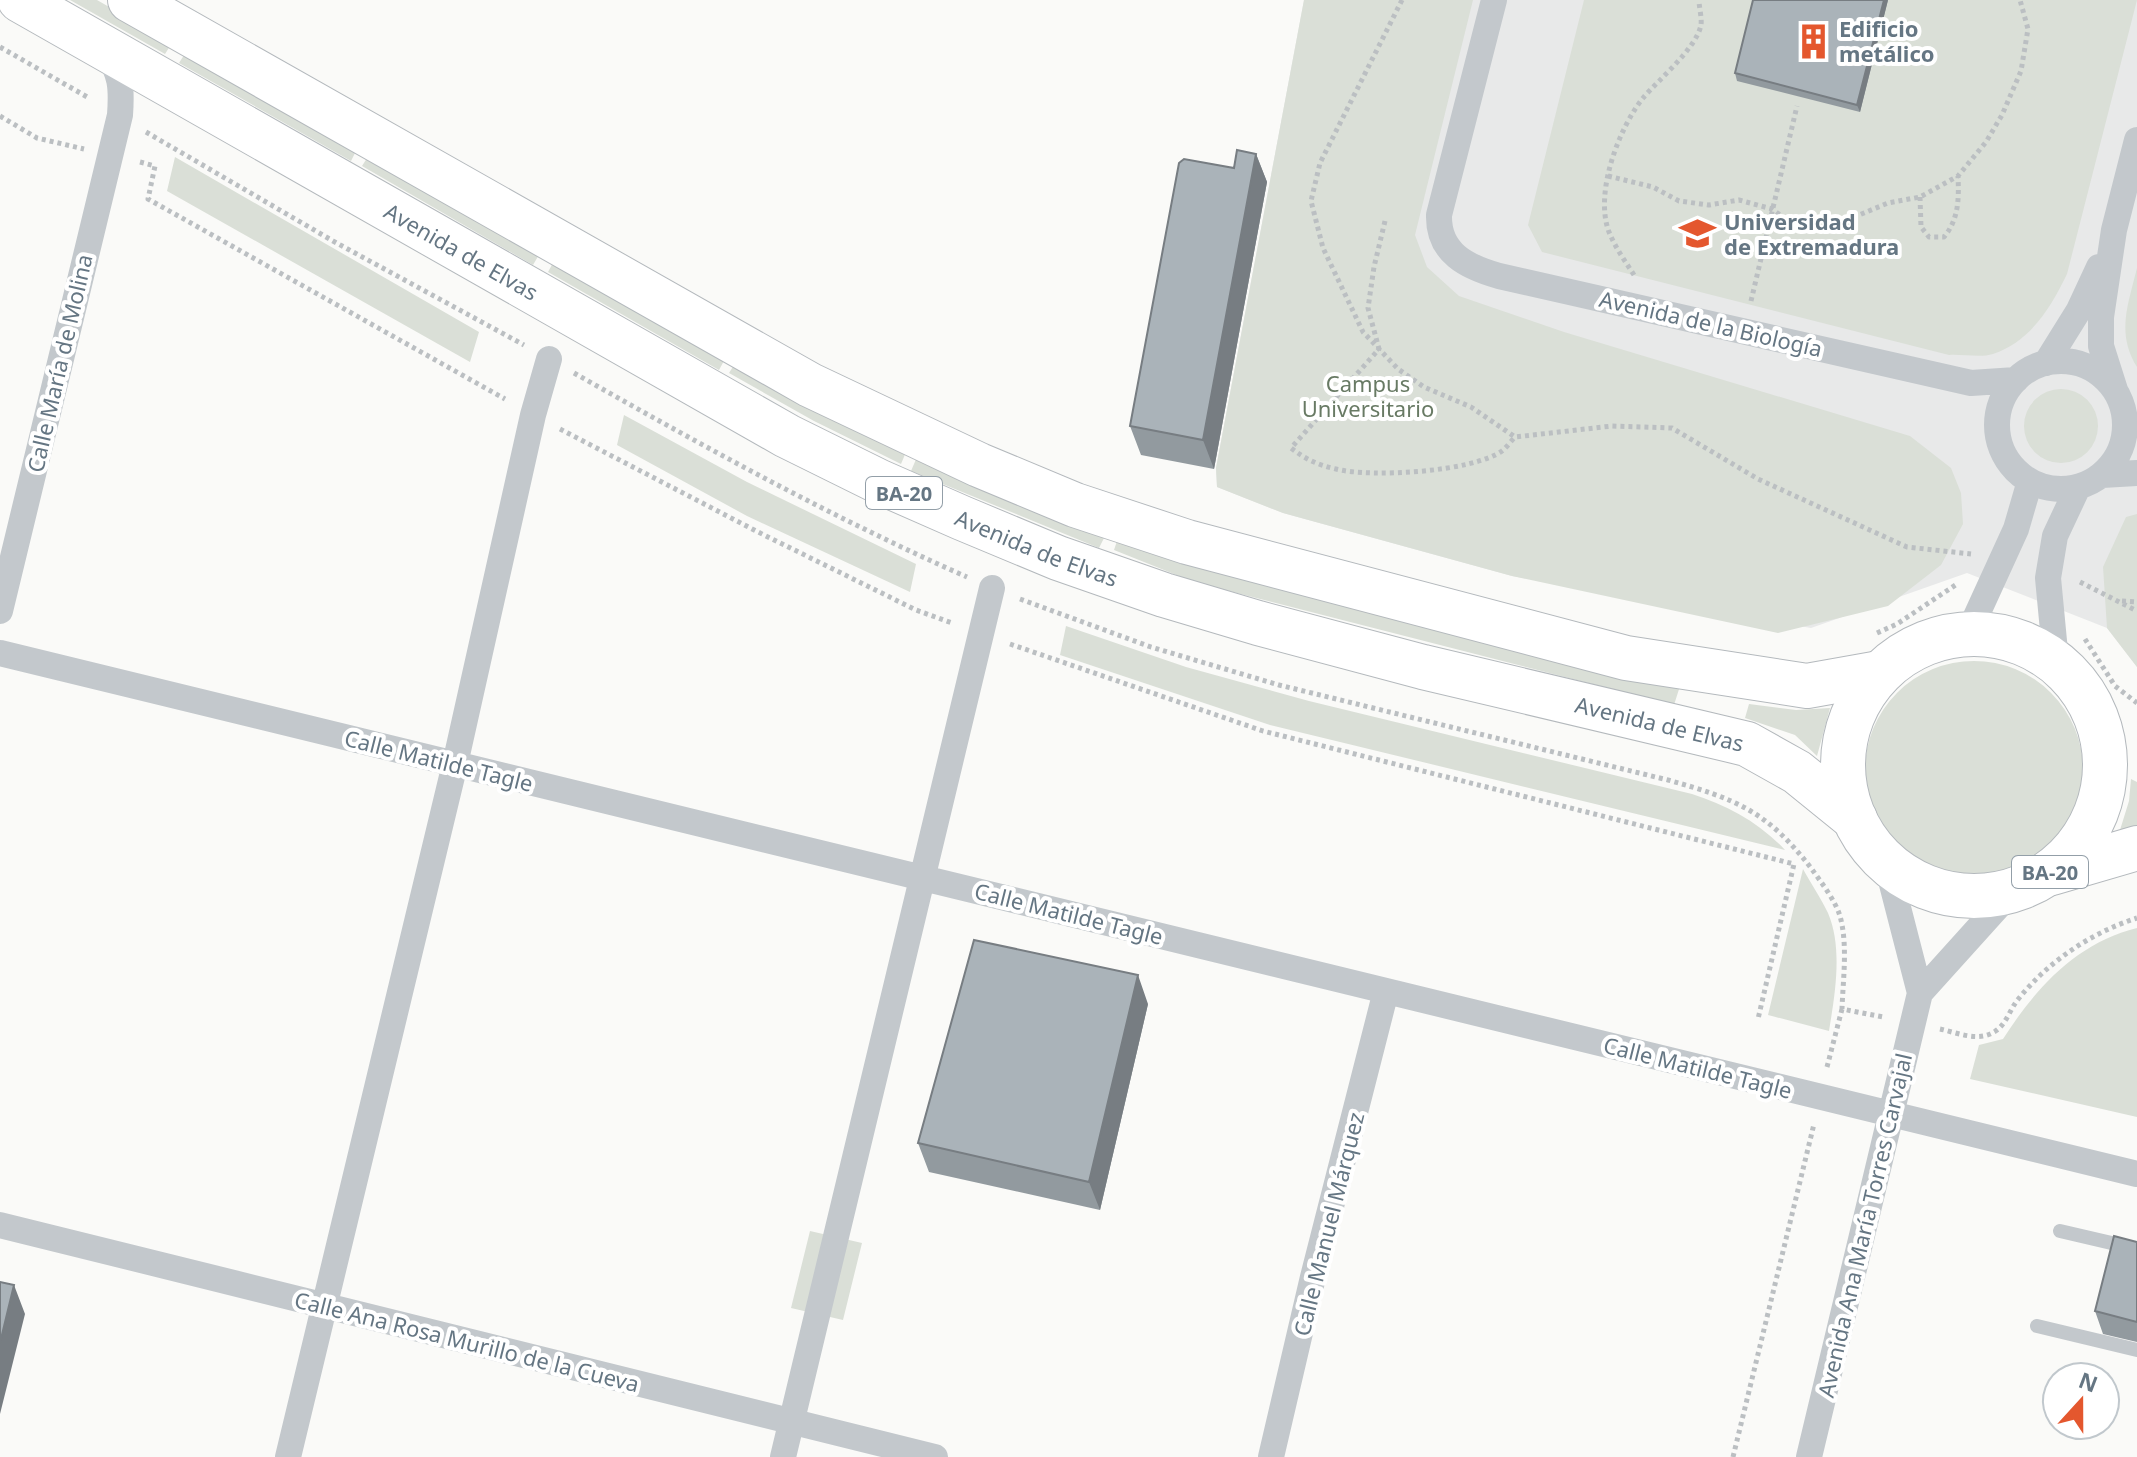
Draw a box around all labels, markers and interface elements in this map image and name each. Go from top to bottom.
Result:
place label: Edificio metálico [1839,13,1935,68]
building icon: Edificio metálico [1794,22,1832,60]
street label: Avenida de Elvas [379,195,544,307]
place label: Universidad de Extremadura [1724,206,1899,261]
school or university icon: Universidad de Extremadura [1679,215,1717,253]
street label: Calle María de Molina [19,251,99,475]
street label: Avenida de la Biología [1597,283,1825,363]
park label: Campus Universitario [1302,368,1434,423]
road number: BA-20 [866,477,942,509]
street label: Avenida de Elvas [951,502,1122,593]
street label: Avenida de Elvas [1572,689,1747,758]
street label: Calle Matilde Tagle [342,722,536,798]
road number: BA-20 [2012,856,2088,888]
street label: Calle Matilde Tagle [972,875,1166,951]
street label: Calle Matilde Tagle [1601,1029,1795,1105]
street label: Avenida Ana María Torres Carvajal [1810,1050,1918,1400]
street label: Calle Manuel Márquez [1286,1109,1370,1339]
street label: Calle Ana Rosa Murillo de la Cueva [292,1284,642,1398]
north arrow [2041,1361,2121,1441]
text: N [2075,1364,2102,1399]

